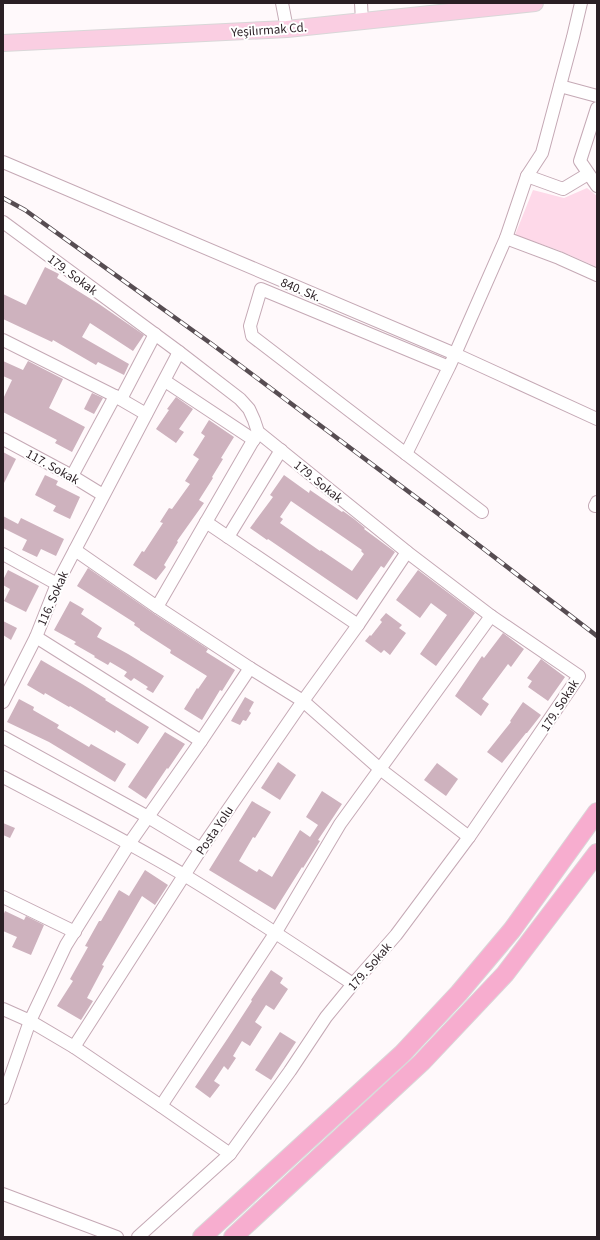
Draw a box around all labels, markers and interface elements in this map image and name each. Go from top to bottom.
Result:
street label: Yeşilırmak Cd. [230,18,308,42]
street label: 179. Sokak [44,250,102,300]
street label: 840. Sk. [278,273,323,306]
street label: 117. Sokak [23,445,83,489]
street label: 179. Sokak [290,456,347,508]
street label: 116. Sokak [33,568,73,629]
street label: 179. Sokak [536,676,584,735]
street label: Posta Yolu [192,802,238,859]
street label: 179. Sokak [344,938,396,995]

